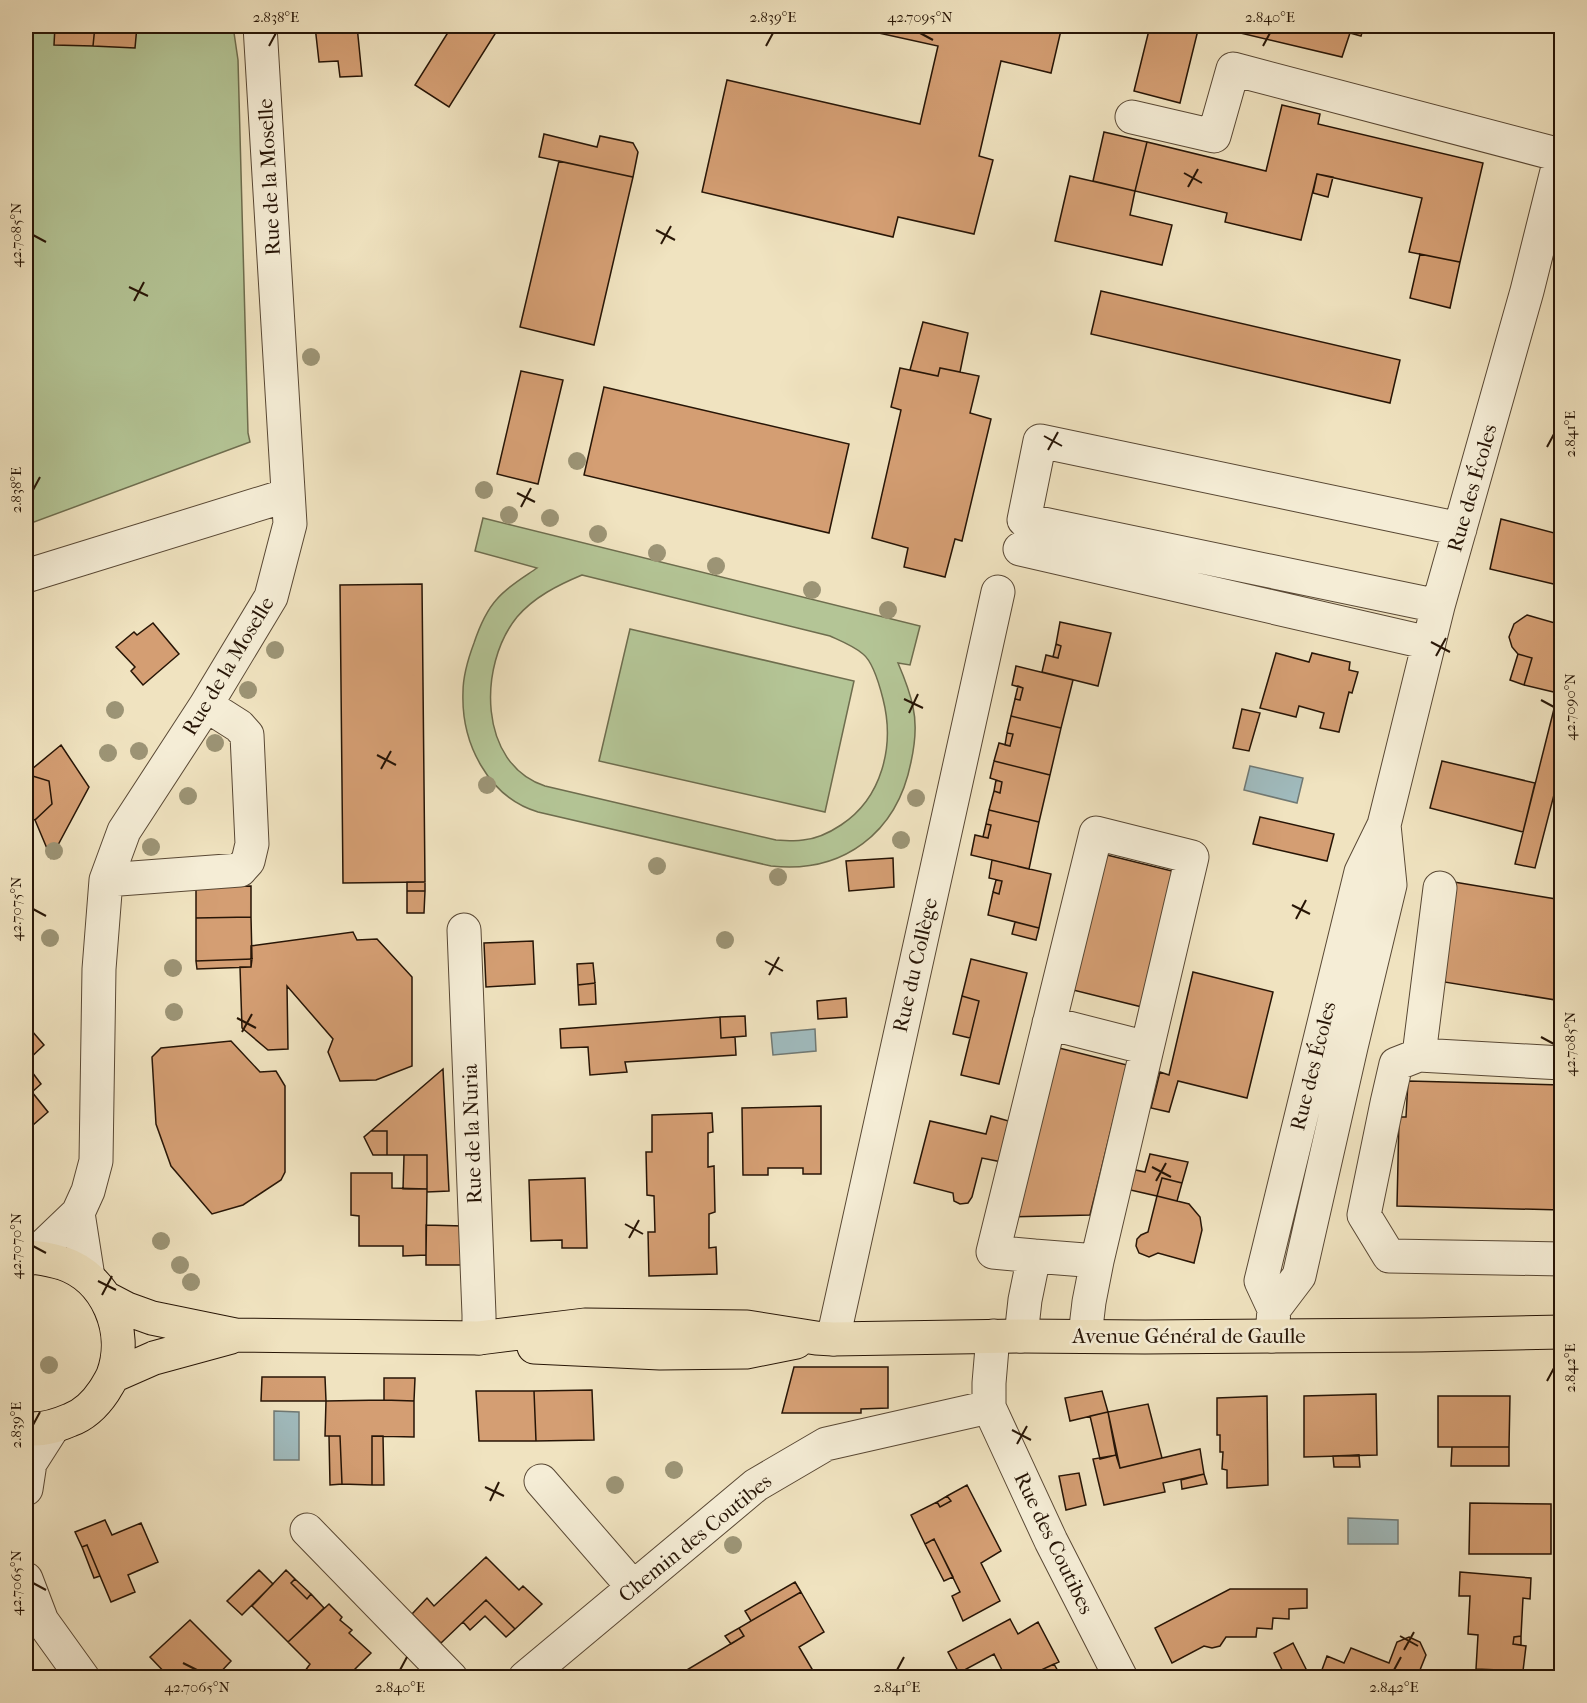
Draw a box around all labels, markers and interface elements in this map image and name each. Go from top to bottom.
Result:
text: 2.838°E [253,8,299,26]
text: 2.839°E [750,8,796,26]
text: 42.7095°N [887,8,953,26]
text: 2.840°E [1245,8,1295,26]
street label: Rue de la Moselle [253,98,285,256]
text: 42.7085°N [7,202,25,267]
text: 2.841°E [1561,411,1579,457]
street label: Rue des Écoles [1442,421,1502,555]
text: 2.838°E [7,467,25,513]
street label: Rue de la Moselle [177,592,279,740]
text: 42.7090°N [1561,673,1579,741]
text: 42.7075°N [7,876,25,941]
street label: Rue du Collège [888,895,942,1035]
street label: Rue des Écoles [1285,999,1341,1133]
text: 42.7085°N [1561,1011,1579,1076]
street label: Rue de la Nuria [458,1063,486,1204]
text: 42.7070°N [7,1212,25,1279]
street label: Avenue Général de Gaulle [1071,1324,1306,1348]
text: 2.842°E [1561,1343,1579,1393]
text: 2.839°E [7,1402,25,1448]
street label: Rue des Coutibes [1009,1468,1099,1618]
street label: Chemin des Coutibes [614,1469,776,1607]
text: 42.7065°N [7,1550,25,1616]
text: 42.7065°N [164,1678,230,1696]
text: 2.840°E [375,1678,425,1696]
text: 2.841°E [874,1678,920,1696]
text: 2.842°E [1369,1678,1419,1696]

